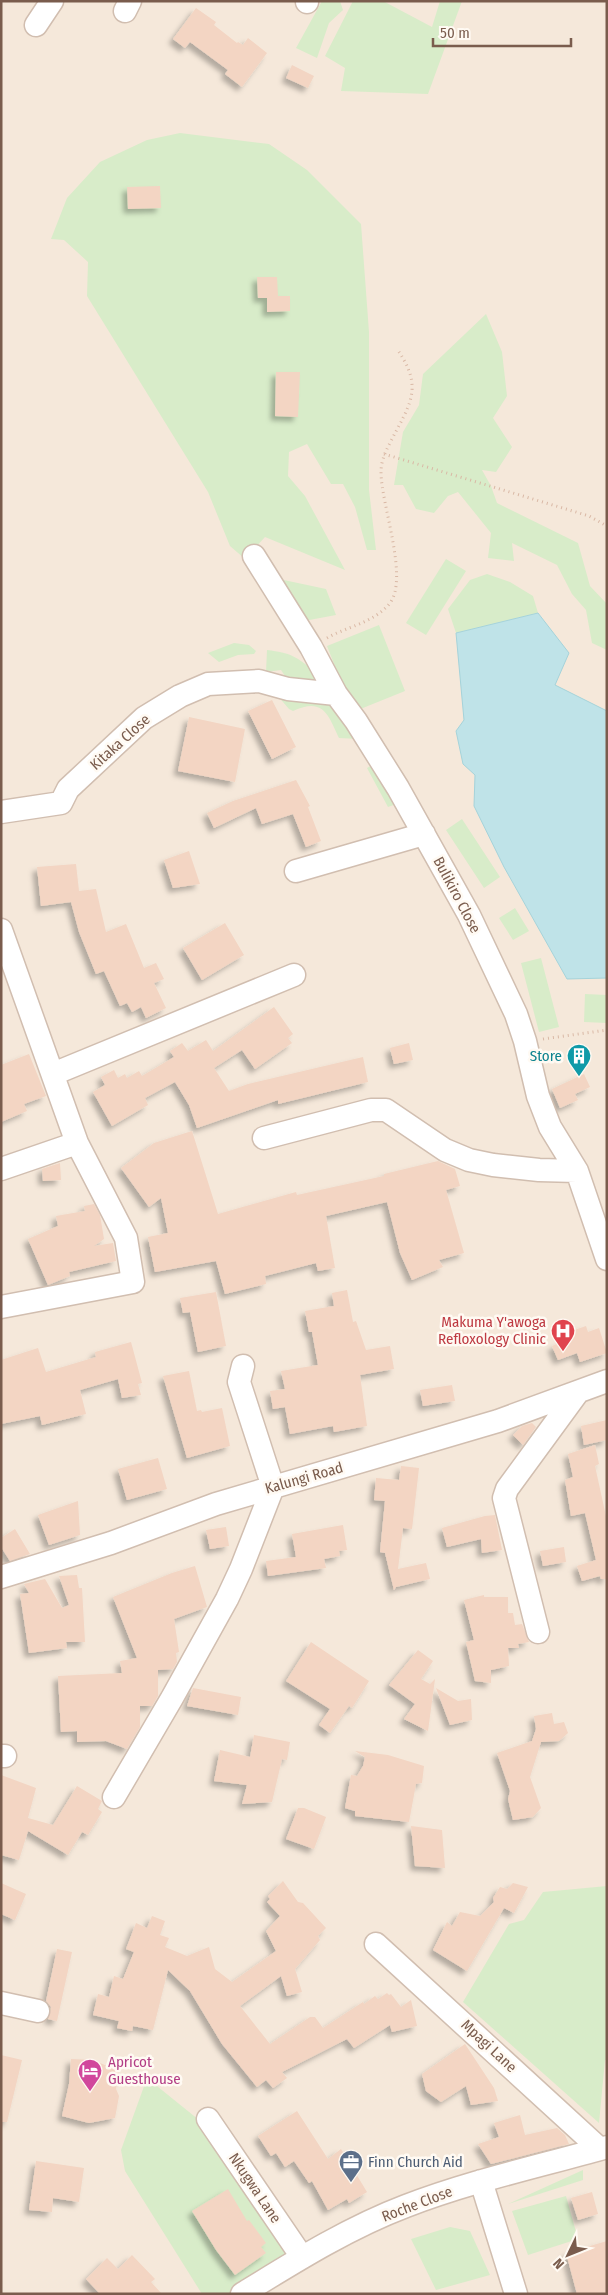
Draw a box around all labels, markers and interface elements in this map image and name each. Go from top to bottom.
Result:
scale bar [433,15,570,47]
text: 50 m [440,24,470,42]
street label: Kitaka Close [86,710,154,774]
street label: Bulikiro Close [429,854,485,936]
building icon: Store [566,1043,592,1077]
place label: Store [530,1047,562,1065]
place label: Makuma Y'awoga Refloxology Clinic [438,1313,547,1348]
hospital icon: Makuma Y'awoga Refloxology Clinic [550,1318,576,1352]
street label: Kalungi Road [263,1458,345,1498]
street label: Mpagi Lane [458,2016,520,2076]
place label: Apricot Guesthouse [108,2053,181,2088]
hotel icon: Apricot Guesthouse [77,2058,103,2092]
office icon: Finn Church Aid [338,2149,364,2183]
street label: Nkugwa Lane [225,2150,285,2226]
place label: Finn Church Aid [368,2153,463,2171]
street label: Roche Close [379,2182,455,2226]
north arrow [543,2230,593,2280]
text: N [550,2255,568,2272]

